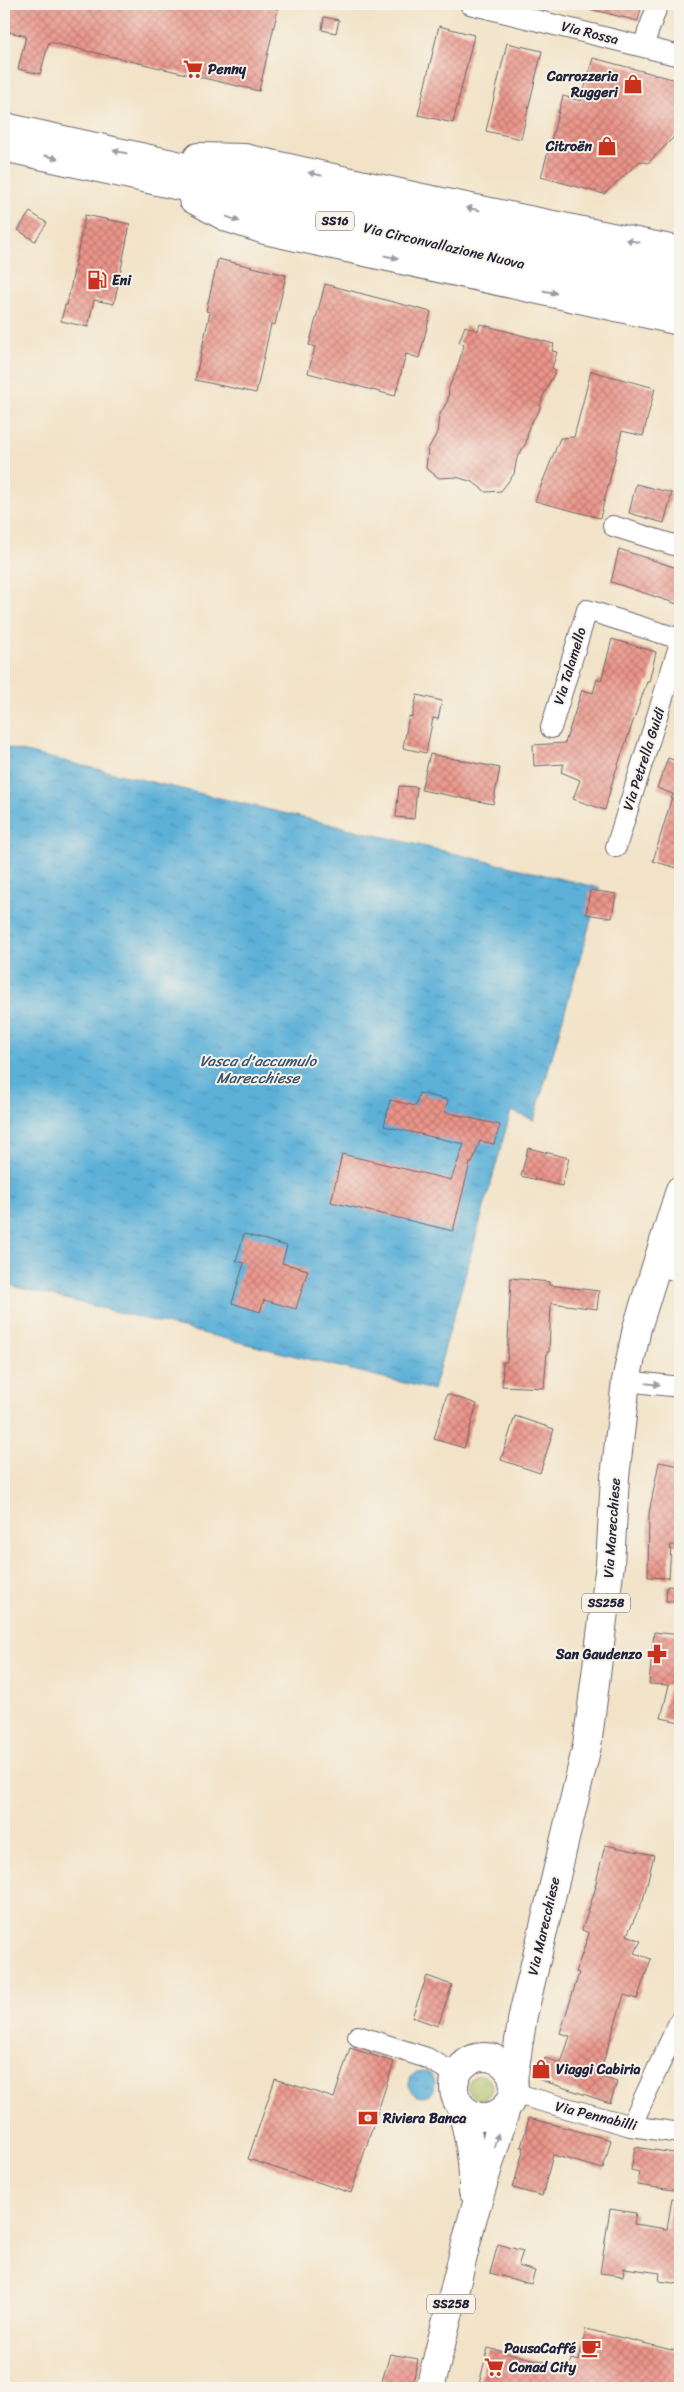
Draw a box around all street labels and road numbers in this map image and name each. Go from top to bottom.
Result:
street label: Via Rossa [559,14,621,52]
road number: SS16 [316,212,354,230]
street label: Via Circonvallazione Nuova [361,215,527,277]
street label: Via Talamello [546,624,594,708]
street label: Via Petrella Guidi [616,703,673,814]
street label: Via Marecchiese [596,1477,628,1579]
road number: SS258 [582,1594,630,1612]
street label: Via Marecchiese [521,1874,567,1978]
street label: Via Pennabilli [553,2094,640,2138]
road number: SS258 [427,2294,475,2314]

